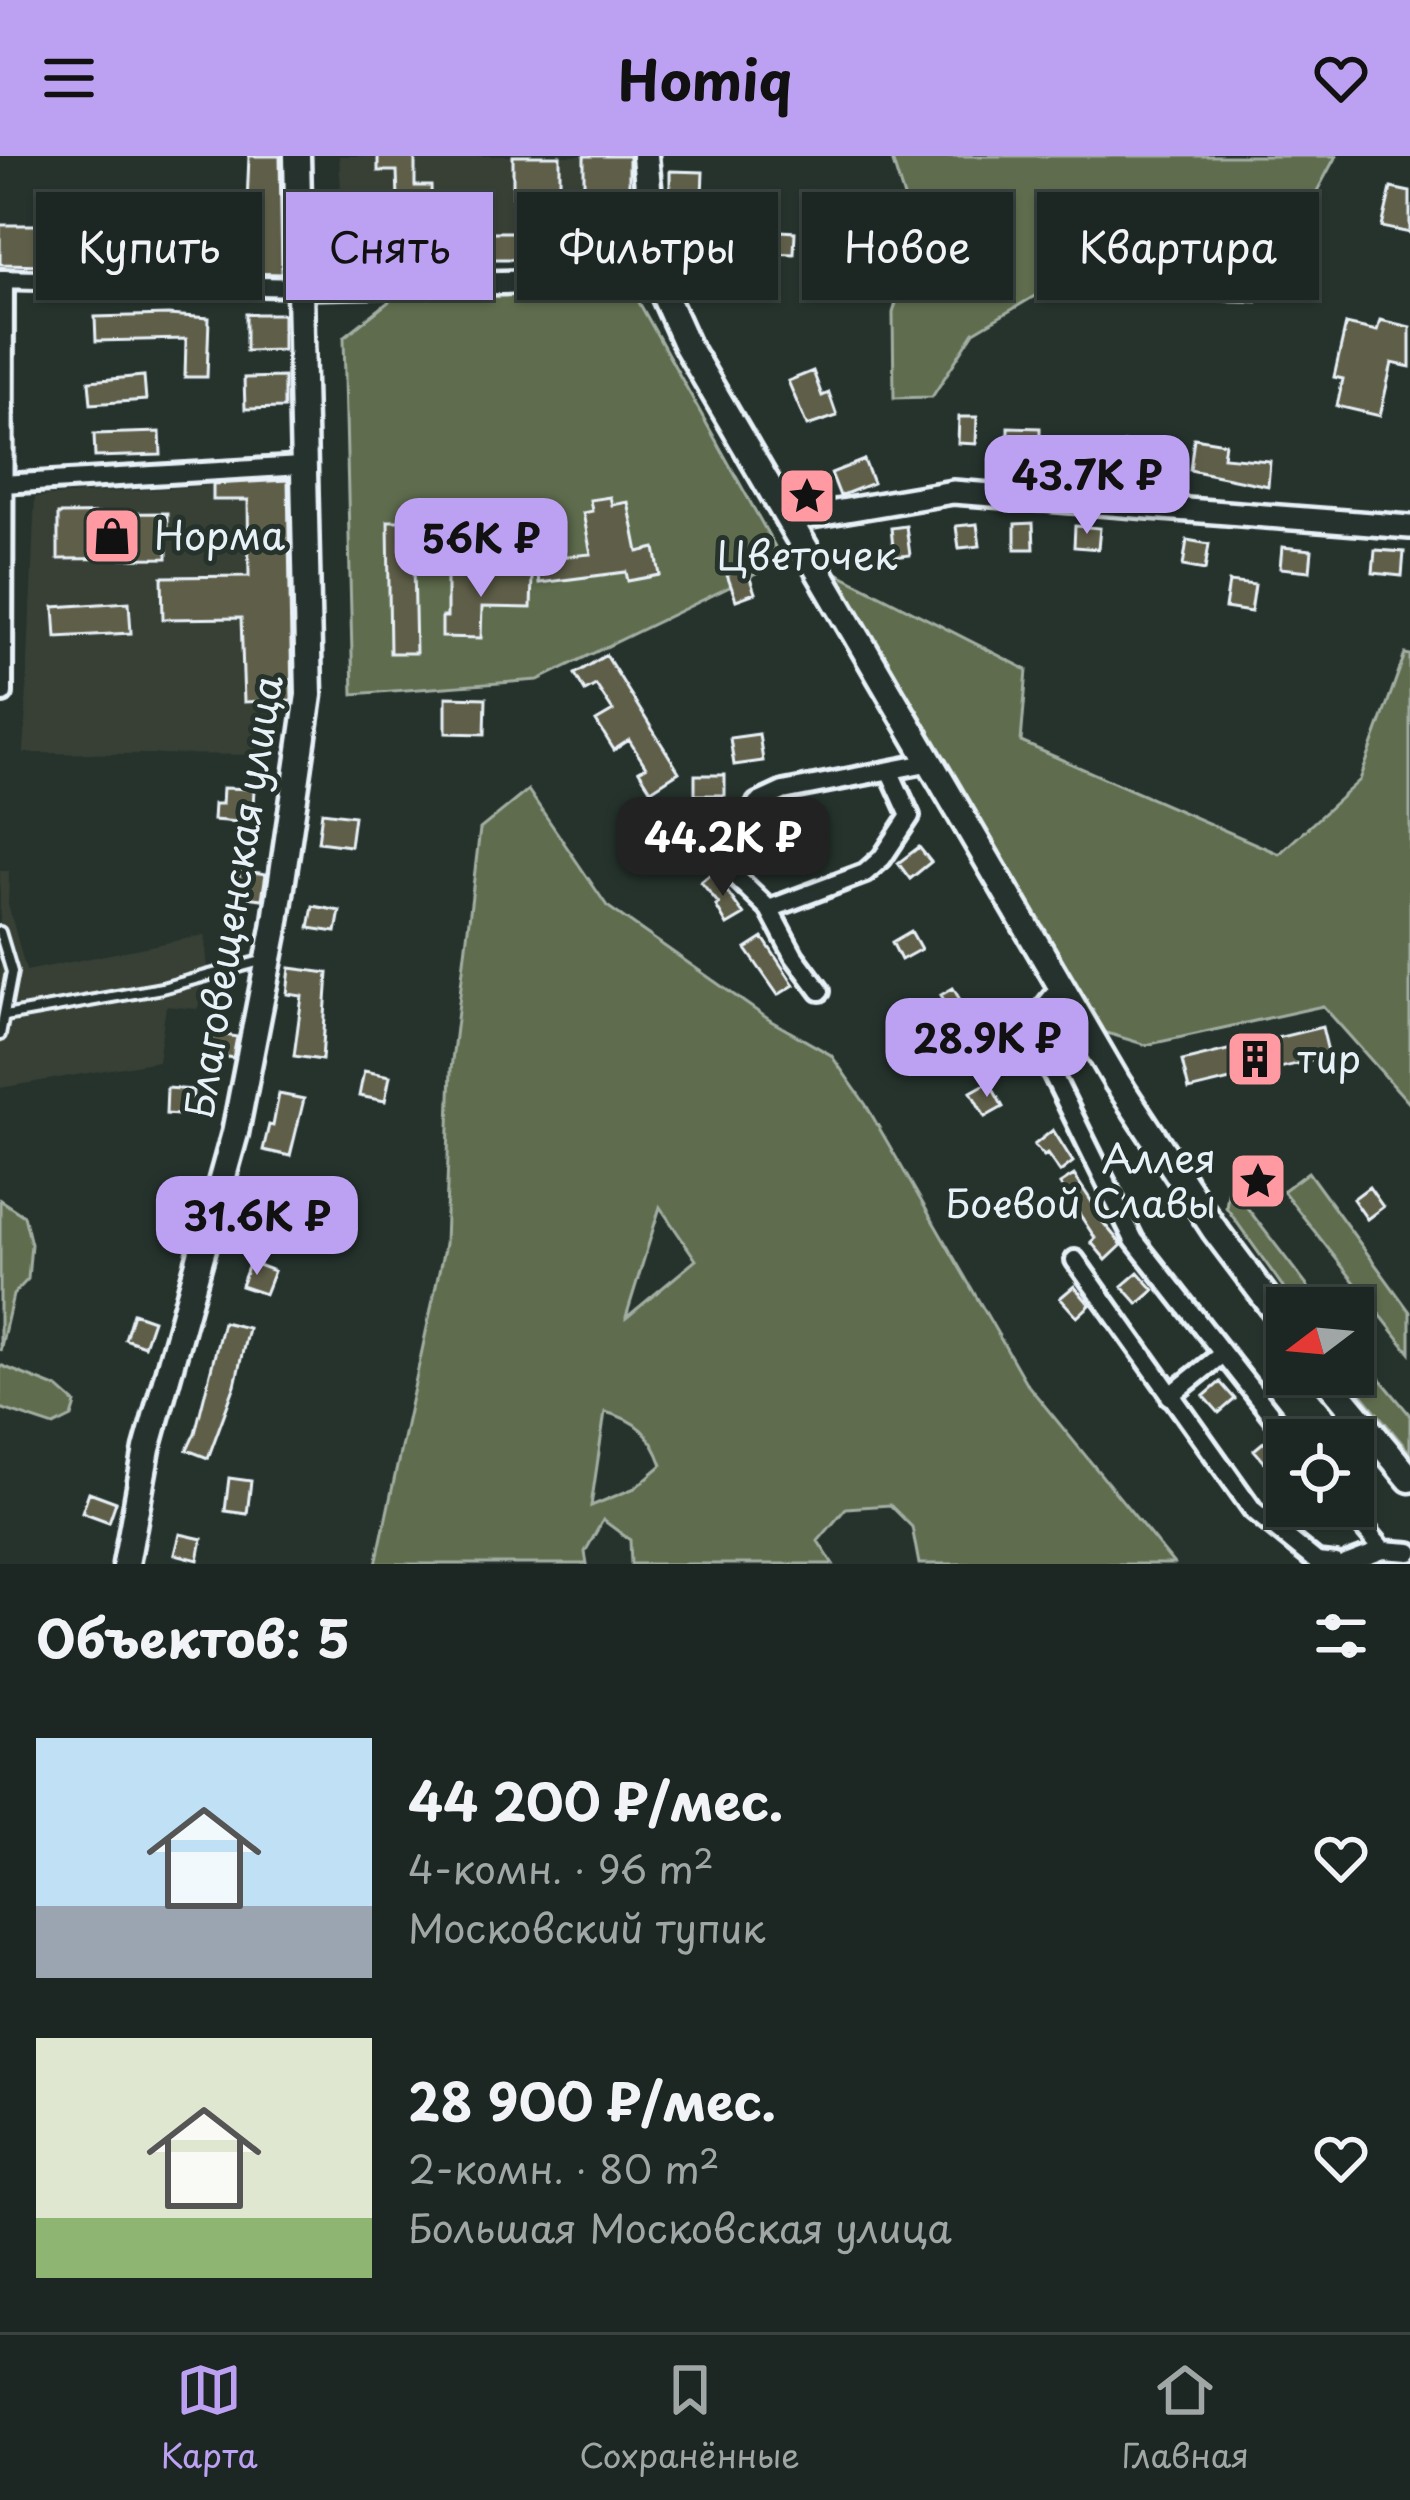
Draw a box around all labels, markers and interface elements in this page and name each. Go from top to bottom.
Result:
text: Homiq [618,38,792,119]
icon: menu [36,45,102,111]
icon: heart [1308,45,1374,111]
chip: Купить [36,192,262,300]
chip: Снять [286,192,493,300]
chip: Фильтры [517,192,778,300]
chip: Новое [802,192,1013,300]
chip: Квартира [1037,192,1319,300]
pin: 43.7K ₽ [976,435,1198,537]
text: 43.7K ₽ [1012,444,1162,503]
place icon: Цветочек [776,465,838,527]
pin: 56K ₽ [397,498,565,600]
place label: Норма [154,504,285,563]
shop icon: Норма [81,505,143,567]
text: 56K ₽ [422,507,540,566]
place label: Цветочек [717,524,898,583]
street label: Благовещенская улица [167,670,296,1123]
pin: 44.2K ₽ [612,797,834,899]
text: 44.2K ₽ [644,806,802,865]
pin: 28.9K ₽ [876,998,1098,1100]
text: 28.9K ₽ [912,1007,1062,1066]
place label: тир [1297,1027,1361,1086]
building icon: тир [1224,1028,1286,1090]
place label: Аллея Боевой Славы [946,1127,1216,1231]
place icon: Аллея Боевой Славы [1227,1150,1289,1212]
pin: 31.6K ₽ [146,1176,368,1278]
text: 31.6K ₽ [183,1185,331,1244]
north arrow [1266,1287,1374,1395]
map controls [1266,1287,1374,1527]
button: locate [1266,1419,1374,1527]
text: Объектов: 5 [36,1598,350,1675]
icon: filters [1308,1603,1374,1669]
text: 44 200 ₽/мес. [408,1761,783,1838]
icon: home [132,1786,276,1930]
icon: heart [1308,1825,1374,1891]
text: 4-комн. · 96 m² [408,1838,714,1897]
text: Московский тупик [408,1897,765,1956]
text: 28 900 ₽/мес. [408,2061,776,2138]
icon: home [132,2086,276,2230]
icon: heart [1308,2125,1374,2191]
text: 2-комн. · 80 m² [408,2138,720,2197]
text: Большая Московская улица [408,2197,952,2256]
tab: Карта [161,2357,258,2479]
tab: Сохранённые [579,2357,800,2479]
tab: Главная [1121,2357,1249,2479]

